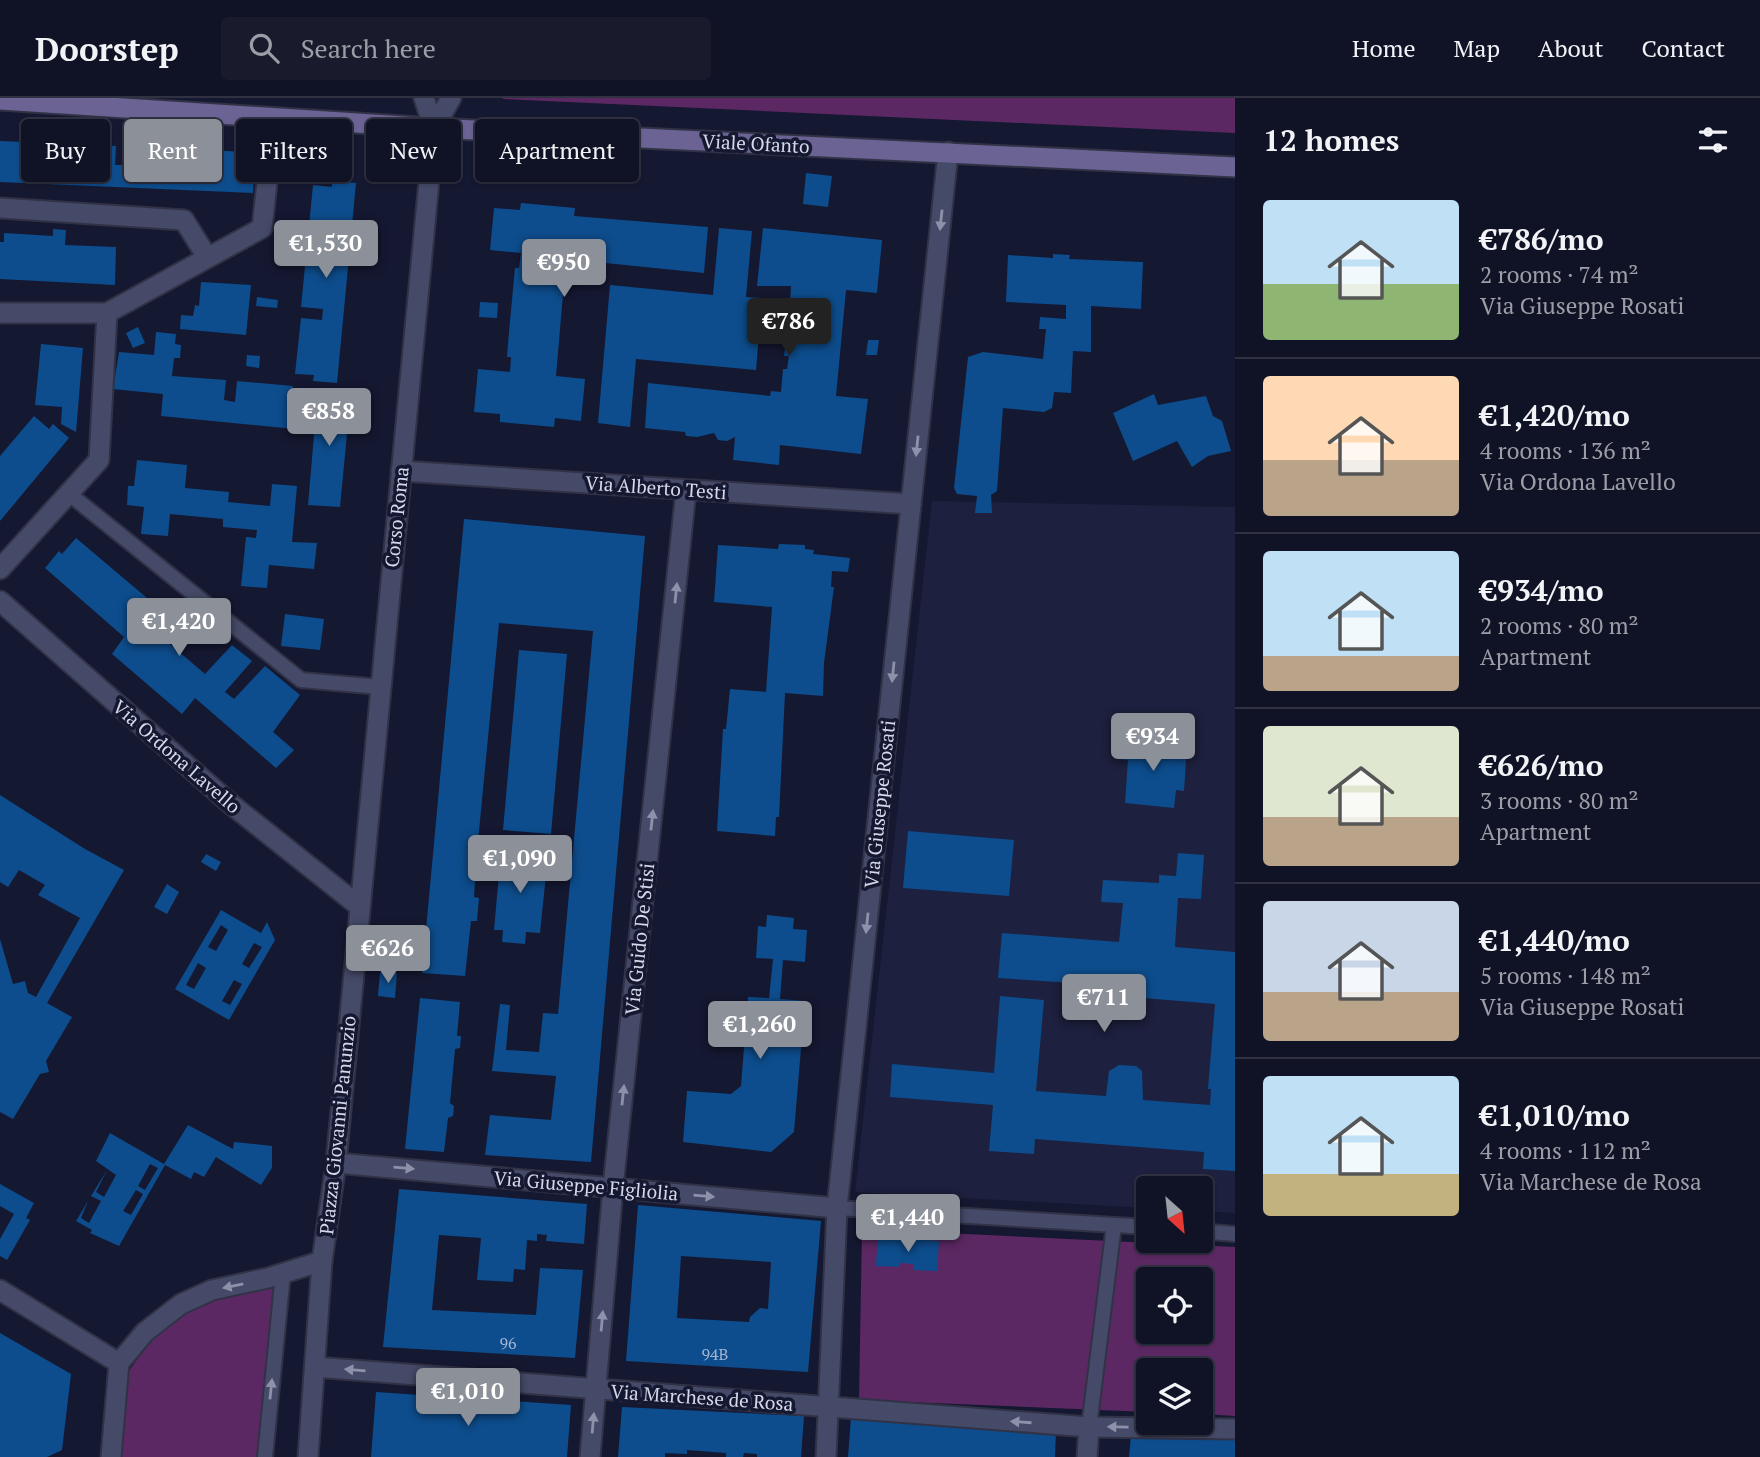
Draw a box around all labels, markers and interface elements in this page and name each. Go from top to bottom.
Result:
search box [221,17,711,80]
text: Doorstep [35,27,179,70]
icon: search [245,29,283,67]
text: Search here [301,31,436,65]
text: Home [1352,32,1416,64]
text: Map [1454,32,1500,64]
text: About [1538,32,1604,64]
text: Contact [1642,32,1725,64]
chip: Buy [21,119,110,182]
chip: Rent [124,119,222,182]
chip: Filters [236,119,352,182]
chip: New [366,119,461,182]
chip: Apartment [475,119,639,182]
text: 12 homes [1263,120,1399,160]
icon: filters [1694,121,1732,159]
street label: Viale Ofanto [702,128,810,158]
one-way arrow [935,209,946,231]
text: €786/mo [1480,219,1604,259]
pin: €1,530 [269,220,383,280]
text: €1,530 [290,227,362,258]
icon: home [1319,228,1403,312]
pin: €950 [523,240,605,299]
text: €950 [538,246,590,277]
text: 2 rooms · 74 m² [1480,259,1639,290]
text: Via Giuseppe Rosati [1480,290,1685,321]
pin: €786 [748,299,830,358]
text: €786 [763,305,815,336]
pin: €858 [288,388,370,448]
text: €858 [303,395,355,426]
text: €1,420/mo [1480,395,1630,435]
icon: home [1319,404,1403,488]
one-way arrow [911,435,922,457]
text: 4 rooms · 136 m² [1480,435,1651,466]
street label: Corso Roma [378,465,414,569]
text: Via Ordona Lavello [1480,466,1676,497]
street label: Via Alberto Testi [584,470,728,504]
text: €934/mo [1480,570,1604,610]
icon: home [1319,579,1403,663]
one-way arrow [670,582,681,604]
pin: €1,420 [122,598,236,658]
text: €1,420 [143,605,215,636]
text: 2 rooms · 80 m² [1480,610,1639,641]
text: Apartment [1480,641,1591,672]
one-way arrow [887,662,898,684]
street label: Via Ordona Lavello [108,694,246,818]
pin: €934 [1112,714,1194,773]
street label: Via Giuseppe Rosati [858,719,900,889]
text: €934 [1127,720,1179,751]
text: €626/mo [1480,745,1604,785]
icon: home [1319,754,1403,838]
text: 3 rooms · 80 m² [1480,785,1639,816]
one-way arrow [647,808,658,830]
text: Apartment [1480,816,1591,847]
pin: €1,090 [463,836,577,895]
text: €1,090 [484,842,556,873]
street label: Via Guido De Stisi [619,862,659,1016]
one-way arrow [861,912,872,934]
text: €1,440/mo [1480,920,1630,960]
pin: €626 [347,926,429,985]
icon: home [1319,929,1403,1013]
text: €626 [362,932,414,963]
text: 5 rooms · 148 m² [1480,960,1651,991]
pin: €711 [1063,974,1145,1034]
text: €711 [1078,981,1130,1012]
text: Via Giuseppe Rosati [1480,991,1685,1022]
pin: €1,260 [703,1002,817,1061]
text: €1,260 [724,1008,796,1039]
street label: Piazza Giovanni Panunzio [313,1014,361,1236]
one-way arrow [618,1083,629,1105]
text: €1,010/mo [1480,1095,1630,1135]
icon: home [1319,1104,1403,1188]
text: 4 rooms · 112 m² [1480,1135,1651,1166]
one-way arrow [393,1163,415,1174]
street label: Via Giuseppe Figliolia [493,1164,680,1206]
text: Via Marchese de Rosa [1480,1166,1702,1197]
north arrow [1136,1176,1213,1253]
map controls [1136,1176,1213,1435]
one-way arrow [693,1191,715,1202]
pin: €1,440 [851,1194,965,1254]
text: €1,440 [872,1201,944,1232]
button: locate [1136,1267,1213,1344]
one-way arrow [222,1280,244,1291]
one-way arrow [597,1310,608,1332]
house number: 96 [499,1332,517,1354]
house number: 94B [702,1343,728,1365]
button: layers [1136,1358,1213,1435]
one-way arrow [344,1364,366,1375]
pin: €1,010 [411,1368,525,1428]
text: €1,010 [432,1375,504,1406]
one-way arrow [266,1378,277,1400]
street label: Via Marchese de Rosa [610,1378,795,1416]
one-way arrow [588,1412,599,1434]
one-way arrow [1010,1416,1032,1427]
one-way arrow [1107,1422,1129,1433]

